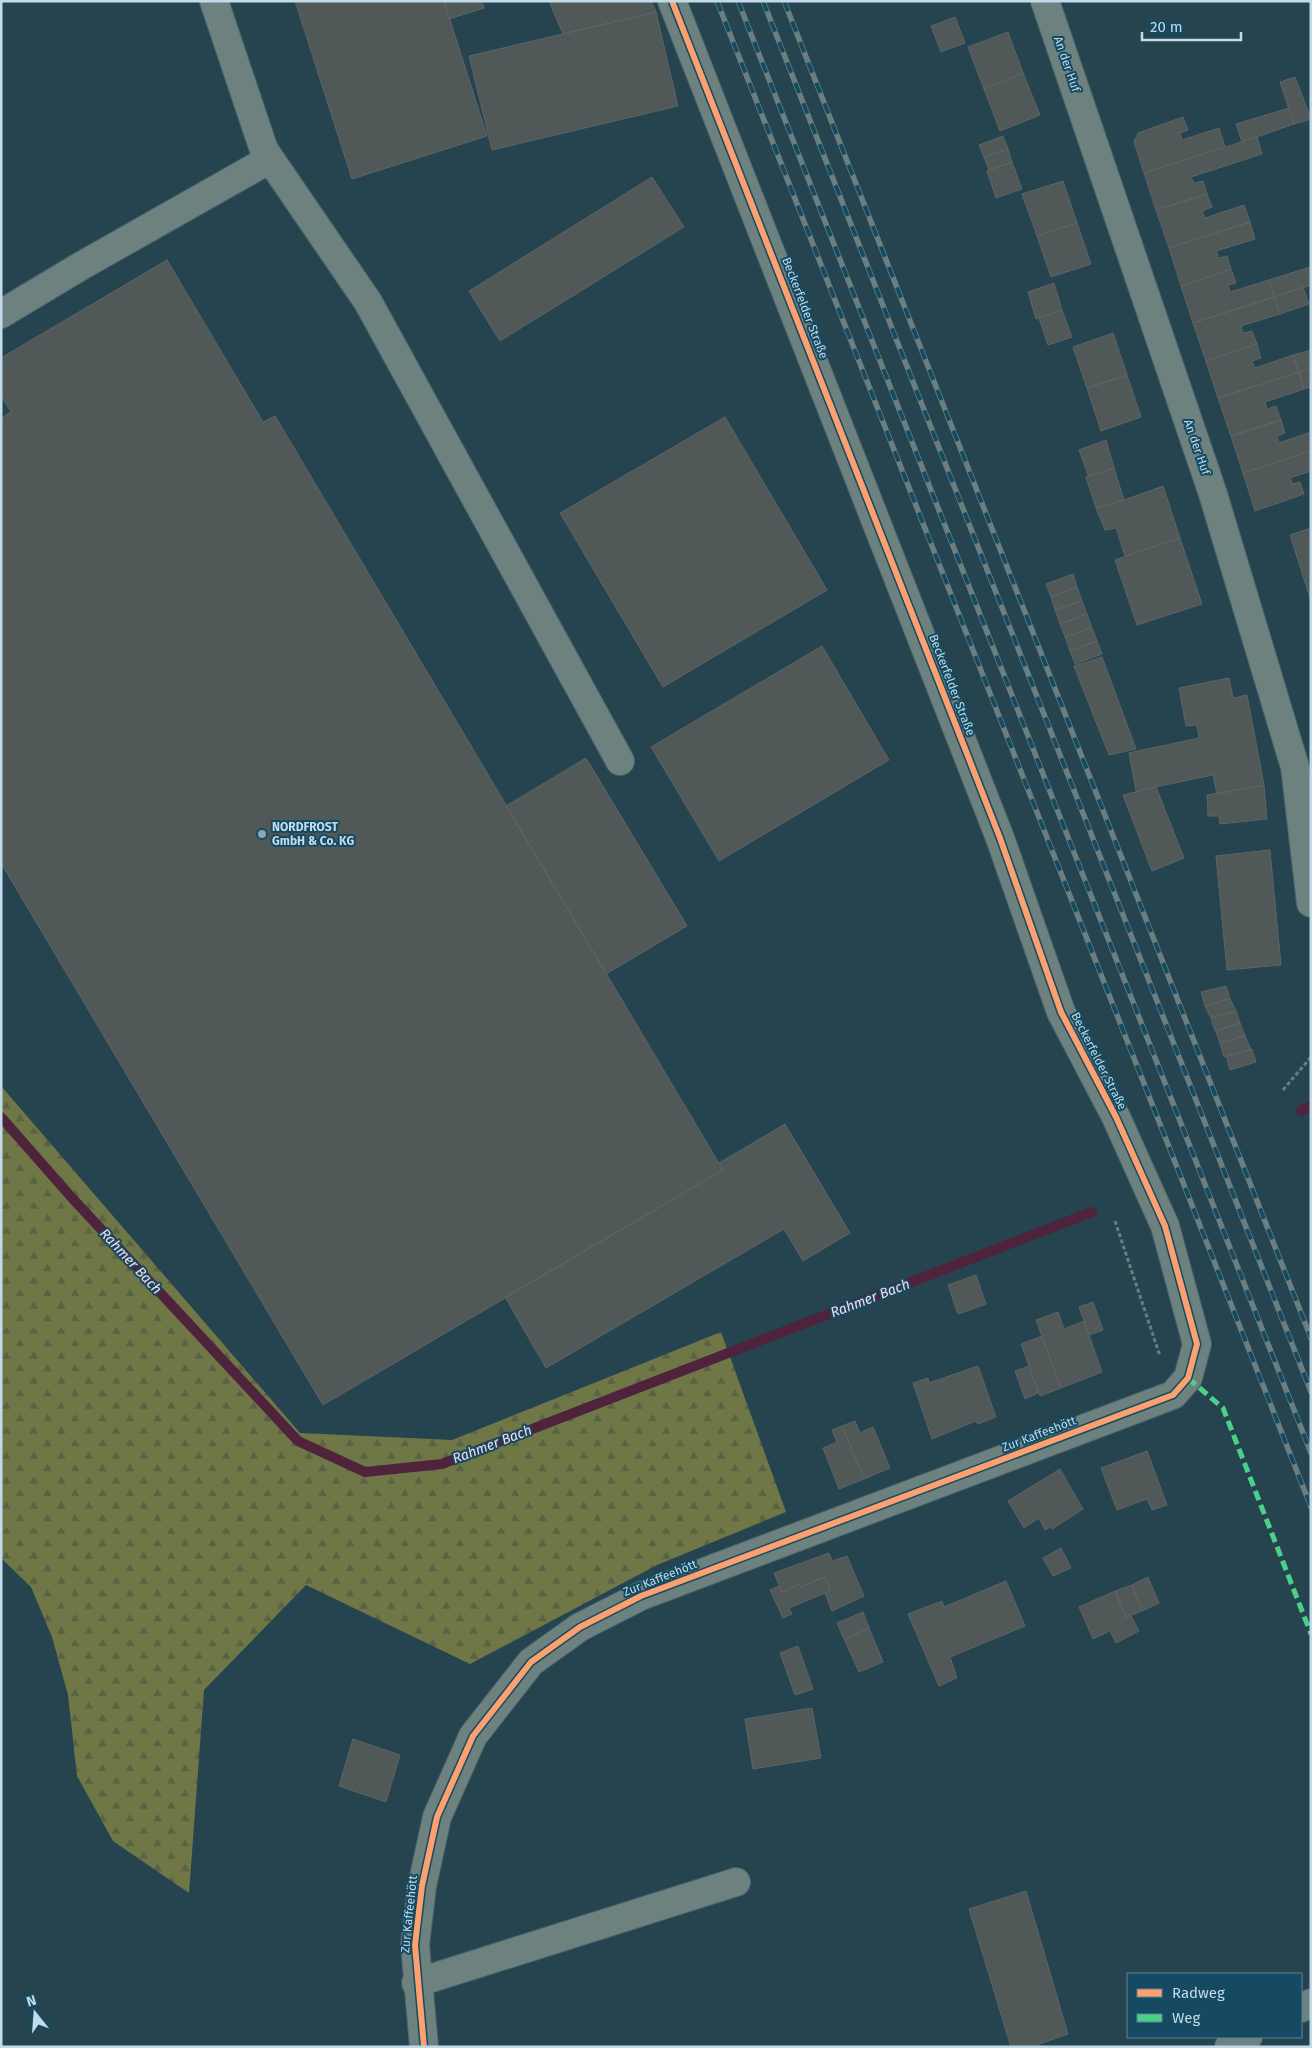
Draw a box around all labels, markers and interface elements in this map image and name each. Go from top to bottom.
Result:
scale bar [1142,10,1241,42]
text: 20 m [1150,18,1183,36]
street label: An der Huf [1051,34,1083,95]
street label: Beckerfelder Straße [779,255,831,361]
street label: An der Huf [1181,417,1213,478]
street label: Beckerfelder Straße [926,632,978,738]
place label: NORDFROST GmbH & Co. KG [272,820,354,848]
marker: NORDFROST GmbH & Co. KG [256,828,268,840]
street label: Beckerfelder Straße [1068,1010,1130,1112]
water label: Rahmer Bach [96,1225,165,1298]
water label: Rahmer Bach [828,1276,912,1321]
street label: Zur Kaffeehött [1000,1413,1079,1455]
water label: Rahmer Bach [450,1422,534,1467]
street label: Zur Kaffeehött [621,1557,699,1599]
street label: Zur Kaffeehött [398,1874,420,1954]
legend [1127,1973,1302,2038]
text: Radweg [1172,1984,1225,2002]
north arrow [10,1988,60,2038]
text: N [24,1992,38,2011]
text: Weg [1172,2009,1200,2027]

